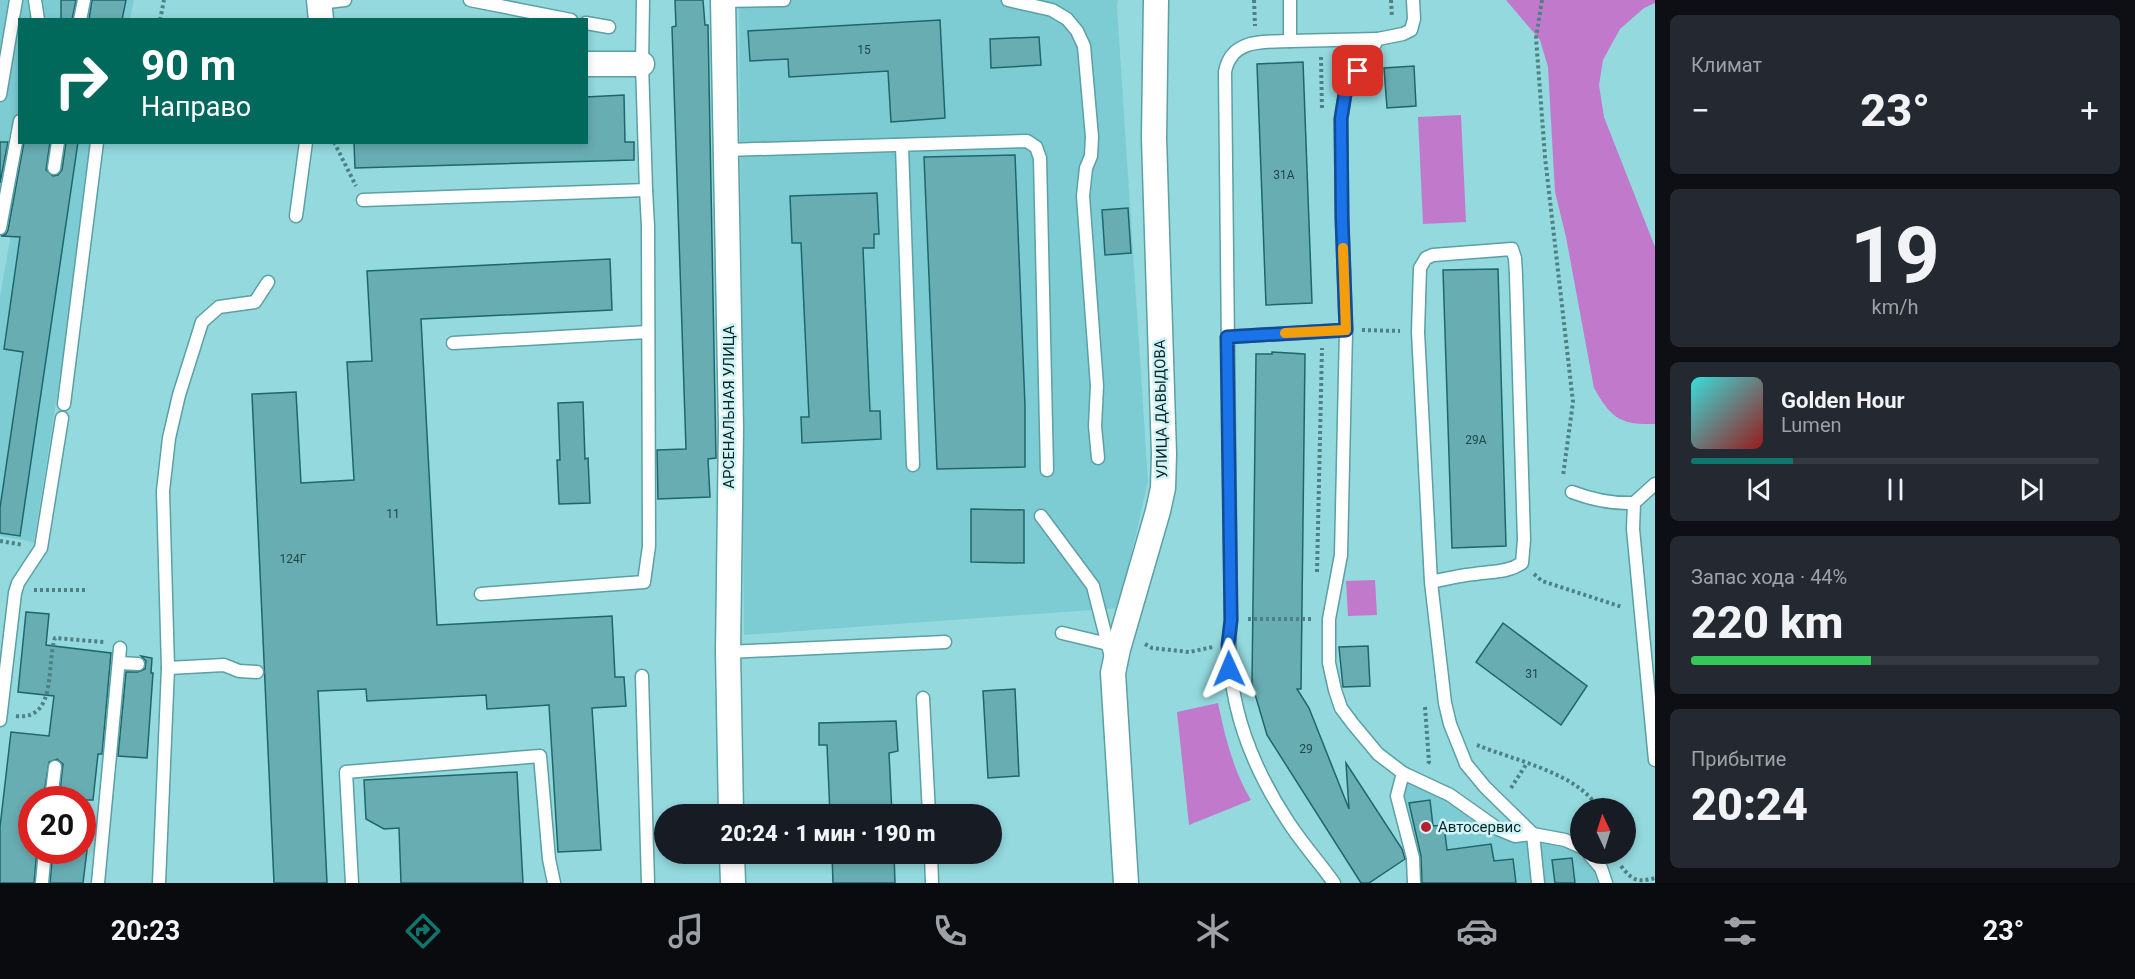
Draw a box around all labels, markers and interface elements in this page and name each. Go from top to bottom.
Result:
text: 90 m [141,41,236,90]
icon: right [42,42,120,120]
house number: 15 [857,43,871,57]
pin [1332,45,1383,96]
text: Климат [1691,53,1762,77]
icon: arrive [1341,54,1374,87]
text: 23° [1860,84,1930,137]
text: Направо [141,91,251,123]
text: − [1691,91,1710,130]
text: + [2080,91,2099,130]
house number: 31А [1273,168,1295,182]
text: 19 [1850,210,1940,301]
text: km/h [1872,295,1918,319]
street label: АРСЕНАЛЬНАЯ УЛИЦА [720,325,738,489]
street label: УЛИЦА ДАВЫДОВА [1151,339,1171,479]
text: Golden Hour [1781,388,1905,413]
text: Lumen [1781,413,1842,437]
house number: 29А [1465,433,1487,447]
icon: previous [1743,473,1776,506]
icon: pause [1879,473,1912,506]
icon: next [2015,473,2048,506]
house number: 11 [386,507,400,521]
house number: 124Г [280,552,307,566]
text: Запас хода · 44% [1691,565,1847,589]
text: 220 km [1691,596,1843,649]
position arrow [1197,637,1261,701]
house number: 31 [1525,667,1539,681]
house number: 29 [1299,742,1313,756]
text: Прибытие [1691,747,1786,771]
text: 20:24 [1691,778,1808,831]
speed limit sign: 20 [18,786,96,864]
north arrow [1570,798,1636,864]
map controls [1570,798,1636,864]
place label: Автосервис [1438,818,1521,836]
marker: Автосервис [1419,820,1433,834]
text: 20:24 · 1 мин · 190 m [720,821,936,846]
icon: directions [402,910,444,952]
icon: music [665,910,707,952]
icon: phone [929,910,971,952]
icon: climate [1192,910,1234,952]
icon: car [1456,910,1498,952]
icon: filters [1719,910,1761,952]
text: 20:23 [111,915,180,947]
text: 23° [1983,915,2024,947]

